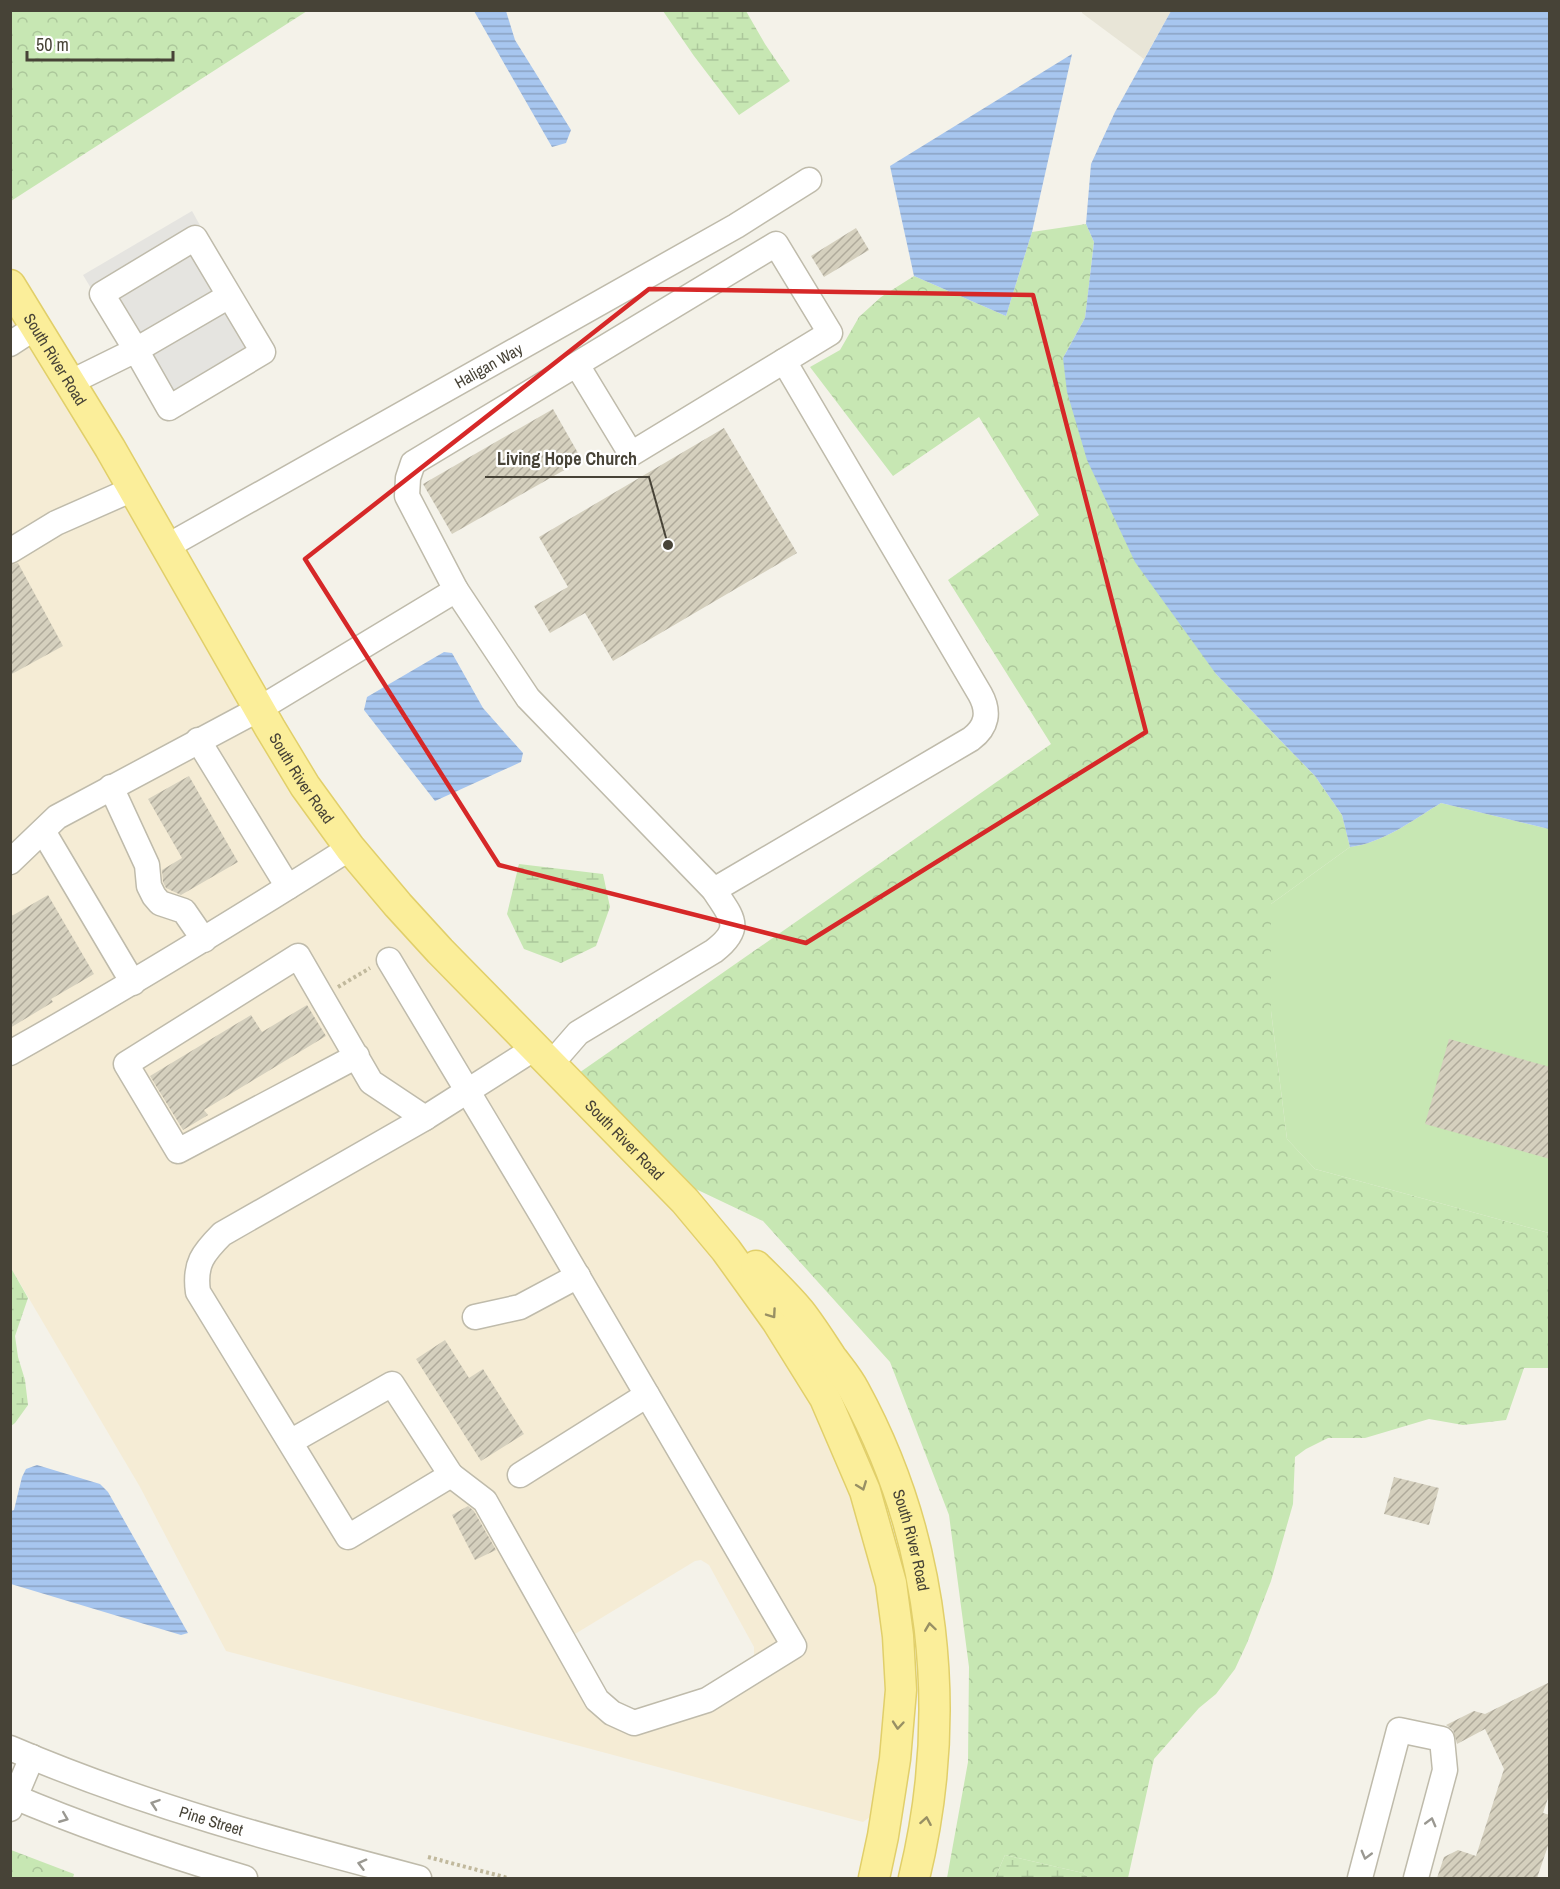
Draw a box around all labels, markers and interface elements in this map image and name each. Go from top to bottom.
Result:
scale bar [27,24,172,62]
text: 50 m [36,32,69,57]
street label: South River Road [19,309,92,409]
street label: Haligan Way [450,337,527,393]
callout: Living Hope Church [485,441,649,477]
text: Living Hope Church [497,446,637,471]
street label: South River Road [264,728,340,828]
street label: South River Road [580,1095,669,1185]
one-way arrow [765,1308,776,1319]
one-way arrow [855,1480,867,1491]
street label: South River Road [888,1486,935,1593]
one-way arrow [924,1622,937,1632]
one-way arrow [892,1720,905,1729]
one-way arrow [150,1798,161,1811]
street label: Pine Street [177,1800,246,1841]
one-way arrow [58,1811,69,1823]
one-way arrow [919,1817,932,1827]
one-way arrow [1424,1817,1436,1828]
one-way arrow [1361,1849,1373,1860]
one-way arrow [358,1858,368,1871]

